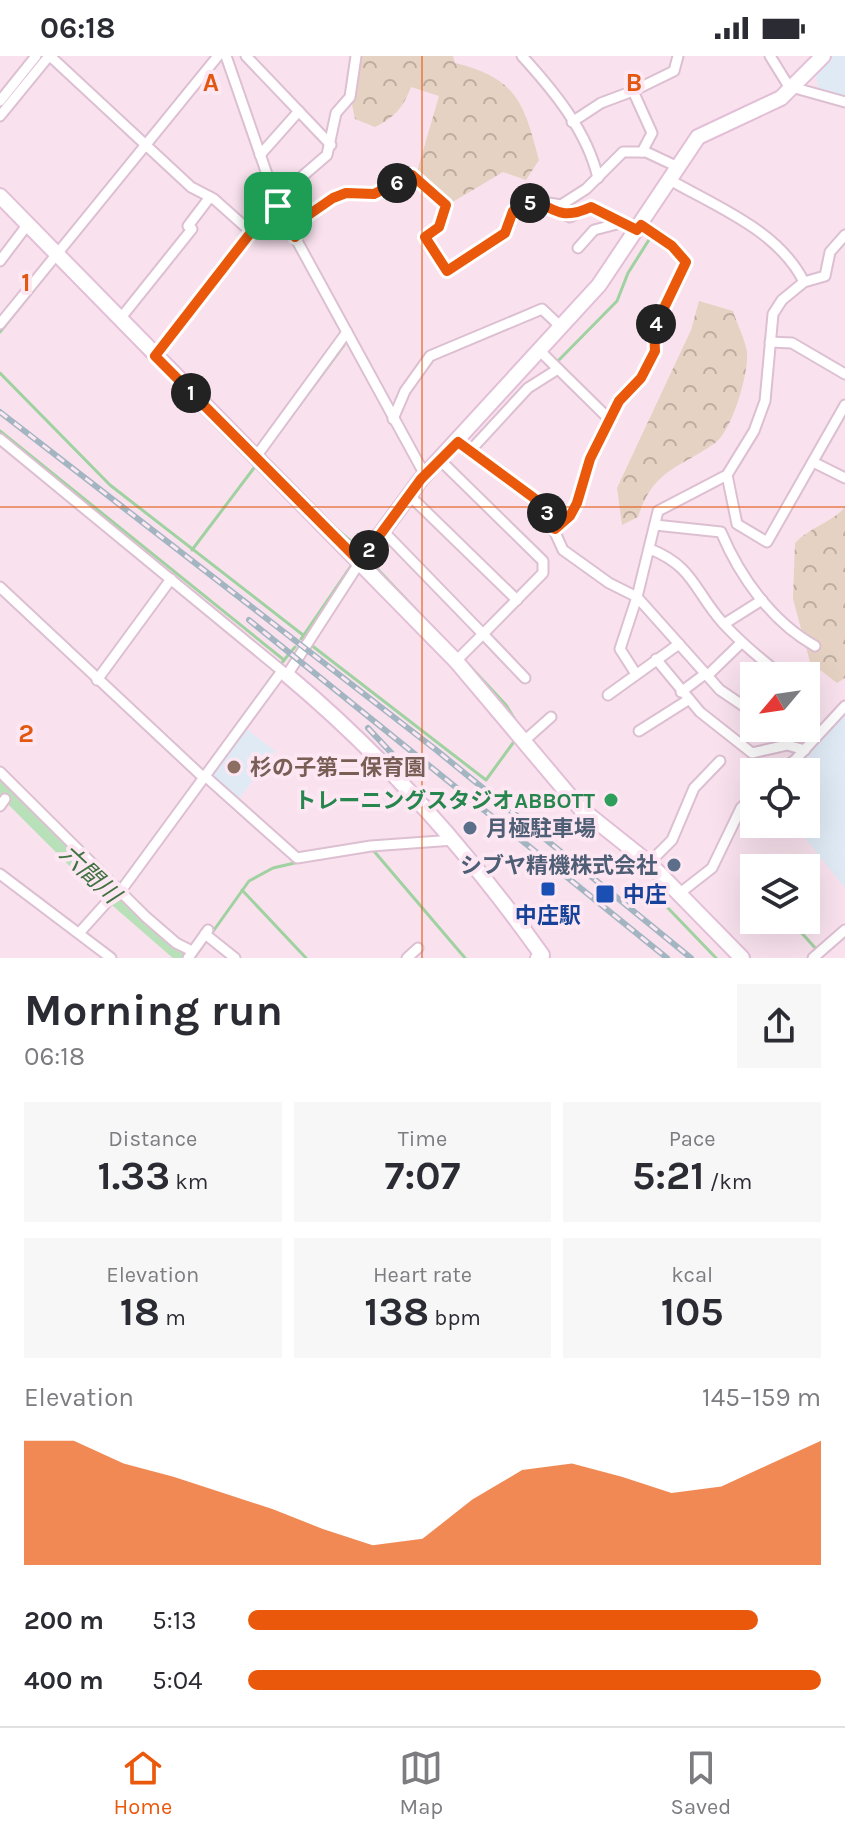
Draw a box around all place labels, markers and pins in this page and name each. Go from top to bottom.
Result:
pin: 6 [377,163,417,203]
pin [244,172,312,240]
pin: 5 [510,183,550,223]
pin: 4 [636,304,676,344]
pin: 1 [171,373,211,413]
pin: 3 [527,493,567,533]
pin: 2 [349,530,389,570]
place label: 杉の子第二保育園 [250,755,426,781]
marker: 杉の子第二保育園 [225,758,243,776]
place label: トレーニングスタジオABBOTT [294,788,595,814]
marker: トレーニングスタジオABBOTT [602,791,620,809]
place label: 月極駐車場 [486,816,596,842]
marker: 月極駐車場 [461,819,479,837]
place label: シブヤ精機株式会社 [460,853,658,879]
marker: シブヤ精機株式会社 [665,856,683,874]
marker: 中庄駅 [539,880,557,898]
place label: 中庄 [623,882,667,908]
marker: 中庄 [594,883,616,905]
place label: 中庄駅 [515,903,581,929]

